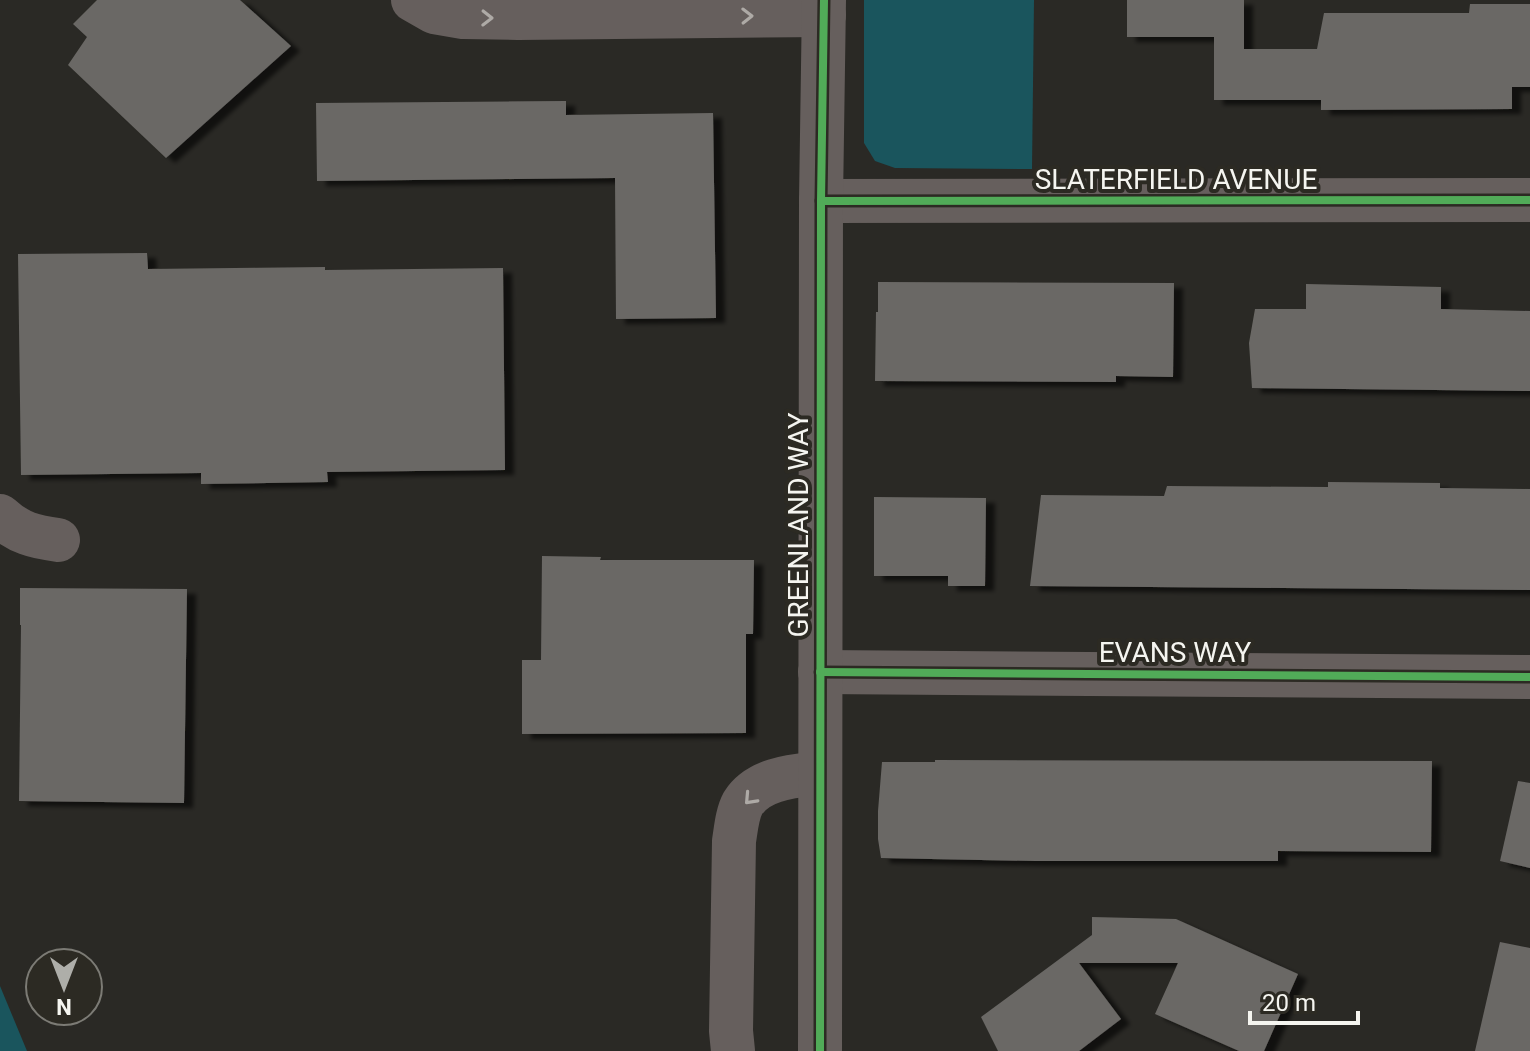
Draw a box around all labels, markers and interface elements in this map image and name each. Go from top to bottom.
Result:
one-way arrow [741,8,754,25]
one-way arrow [481,9,494,26]
street label: SLATERFIELD AVENUE [1035,163,1317,196]
street label: GREENLAND WAY [782,412,815,638]
street label: EVANS WAY [1099,636,1251,669]
one-way arrow [745,790,759,804]
north arrow [24,947,104,1027]
scale bar [1250,975,1358,1025]
text: 20 m [1262,989,1316,1017]
text: N [56,994,72,1019]

